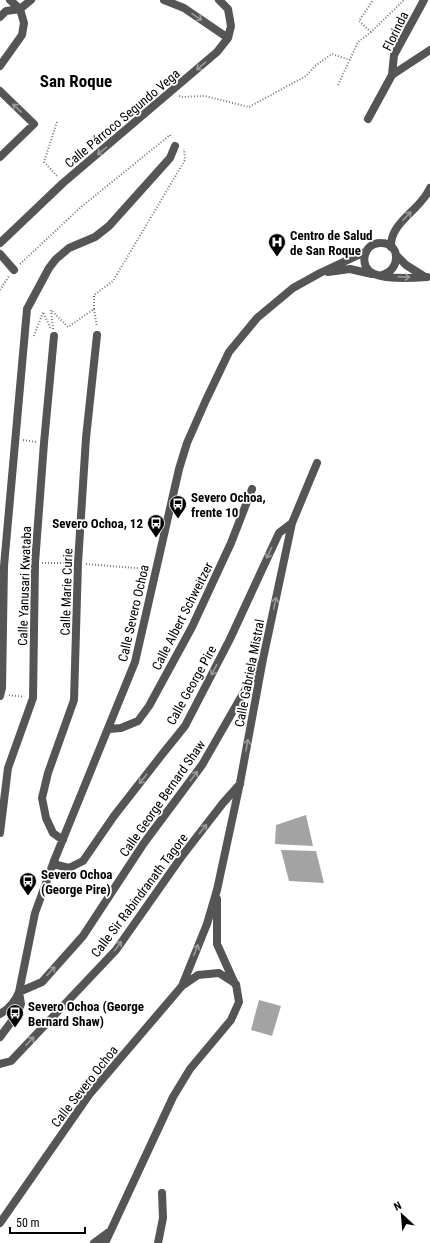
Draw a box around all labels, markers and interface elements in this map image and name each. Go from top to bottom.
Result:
street label: Florinda [380,9,411,53]
one-way arrow [191,13,202,21]
one-way arrow [196,62,206,71]
street label: Calle Párroco Segundo Vega [62,66,183,171]
district label: San Roque [40,71,112,91]
one-way arrow [12,103,22,113]
one-way arrow [97,146,107,155]
one-way arrow [402,211,412,221]
place label: Centro de Salud de San Roque [290,228,372,258]
hospital icon: Centro de Salud de San Roque [267,232,287,257]
one-way arrow [397,274,410,281]
place label: Severo Ochoa, frente 10 [191,490,266,520]
bus stop icon: Severo Ochoa, frente 10 [168,494,188,519]
bus stop icon: Severo Ochoa, 12 [146,513,166,538]
place label: Severo Ochoa, 12 [52,516,143,531]
street label: Calle Yanusari Kwataba [15,526,34,646]
one-way arrow [265,547,272,559]
street label: Calle Marie Curie [57,548,76,636]
street label: Calle Albert Schweitzer [149,560,216,673]
street label: Calle Severo Ochoa [115,563,152,663]
one-way arrow [272,597,280,610]
street label: Calle Gabriela Mistral [232,618,267,728]
street label: Calle George Pire [163,643,219,728]
one-way arrow [210,664,217,676]
street label: Calle George Bernard Shaw [116,737,209,859]
one-way arrow [244,739,252,752]
one-way arrow [190,771,198,782]
one-way arrow [139,773,147,784]
one-way arrow [198,824,207,835]
street label: Calle Sir Rabindranath Tagore [88,830,191,960]
place label: Severo Ochoa (George Pire) [41,867,112,897]
bus stop icon: Severo Ochoa (George Pire) [18,871,38,896]
one-way arrow [114,941,123,952]
one-way arrow [193,945,201,957]
one-way arrow [46,966,56,976]
place label: Severo Ochoa (George Bernard Shaw) [28,999,144,1029]
bus stop icon: Severo Ochoa (George Bernard Shaw) [5,1003,25,1028]
one-way arrow [25,1036,35,1046]
street label: Calle Severo Ochoa [48,1043,121,1130]
north arrow [382,1195,422,1235]
text: N [392,1199,404,1214]
scale bar [10,1209,85,1235]
text: 50 m [16,1216,40,1230]

